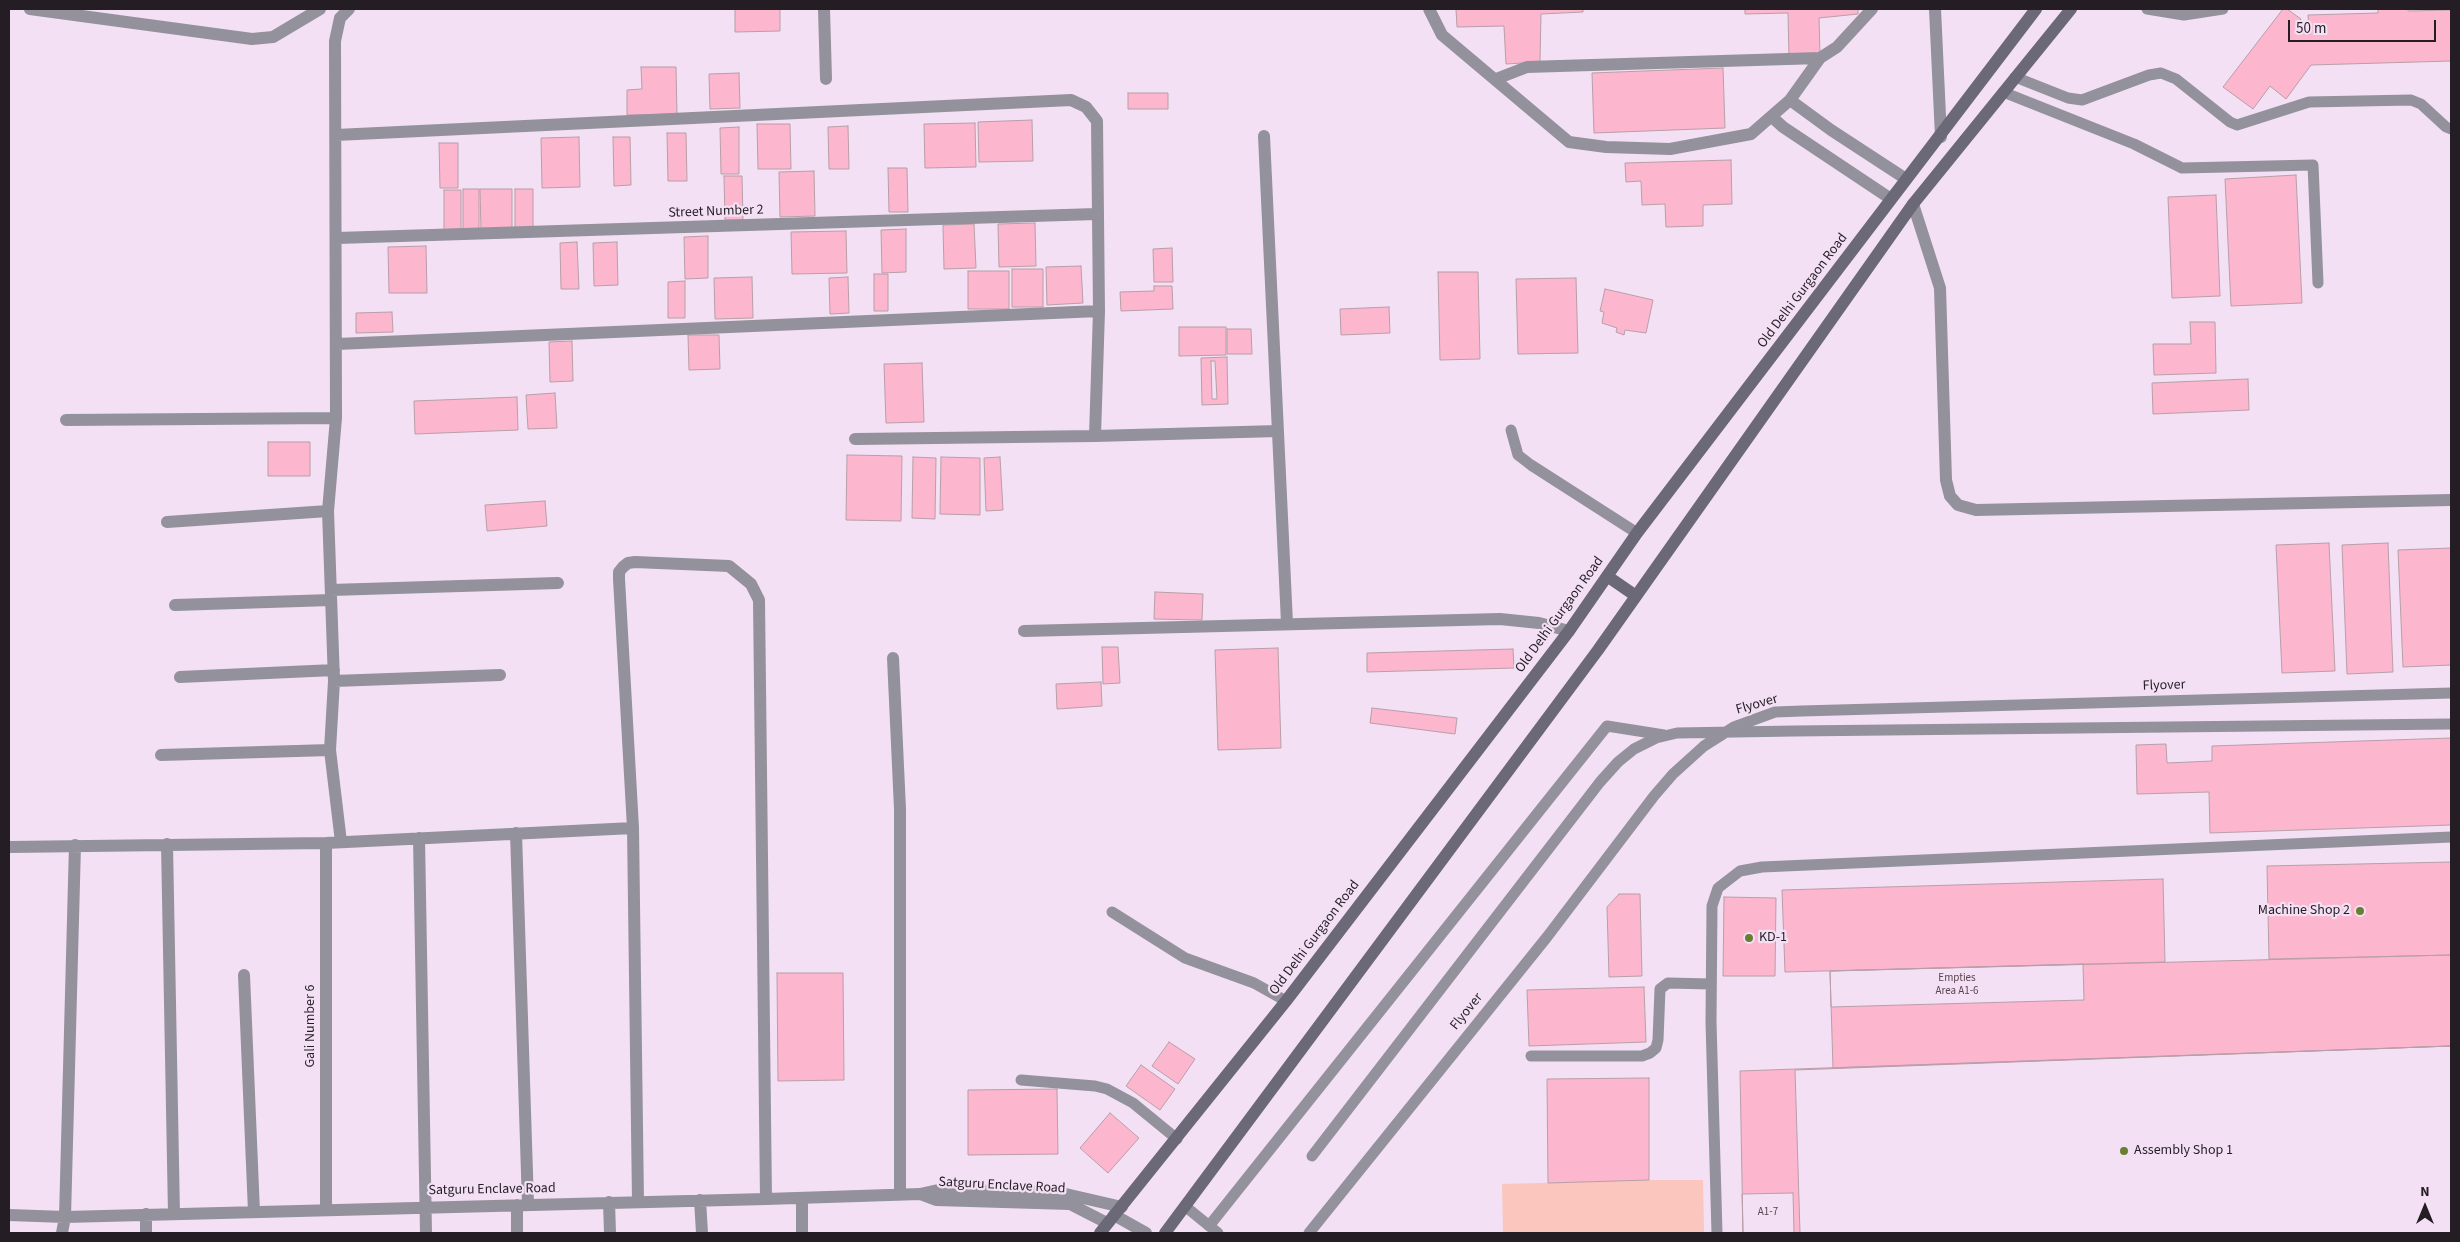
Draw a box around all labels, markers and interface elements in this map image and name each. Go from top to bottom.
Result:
scale bar [2290,10,2438,42]
text: 50 m [2296,18,2326,39]
street label: Street Number 2 [668,202,764,222]
street label: Old Delhi Gurgaon Road [1754,230,1852,352]
street label: Old Delhi Gurgaon Road [1512,554,1608,676]
street label: Flyover [2142,677,2186,695]
street label: Flyover [1734,691,1780,719]
street label: Old Delhi Gurgaon Road [1266,877,1364,999]
place label: Machine Shop 2 [2258,903,2350,919]
marker: Machine Shop 2 [2354,905,2366,917]
place label: KD-1 [1759,930,1787,946]
marker: KD-1 [1743,932,1755,944]
house number: Empties Area A1-6 [1935,972,1979,998]
street label: Gali Number 6 [303,984,319,1068]
street label: Flyover [1447,990,1487,1034]
place label: Assembly Shop 1 [2134,1143,2233,1159]
marker: Assembly Shop 1 [2118,1145,2130,1157]
street label: Satguru Enclave Road [938,1174,1066,1198]
street label: Satguru Enclave Road [428,1180,556,1200]
north arrow [2400,1182,2450,1232]
text: N [2420,1182,2430,1202]
house number: A1-7 [1758,1206,1778,1220]

